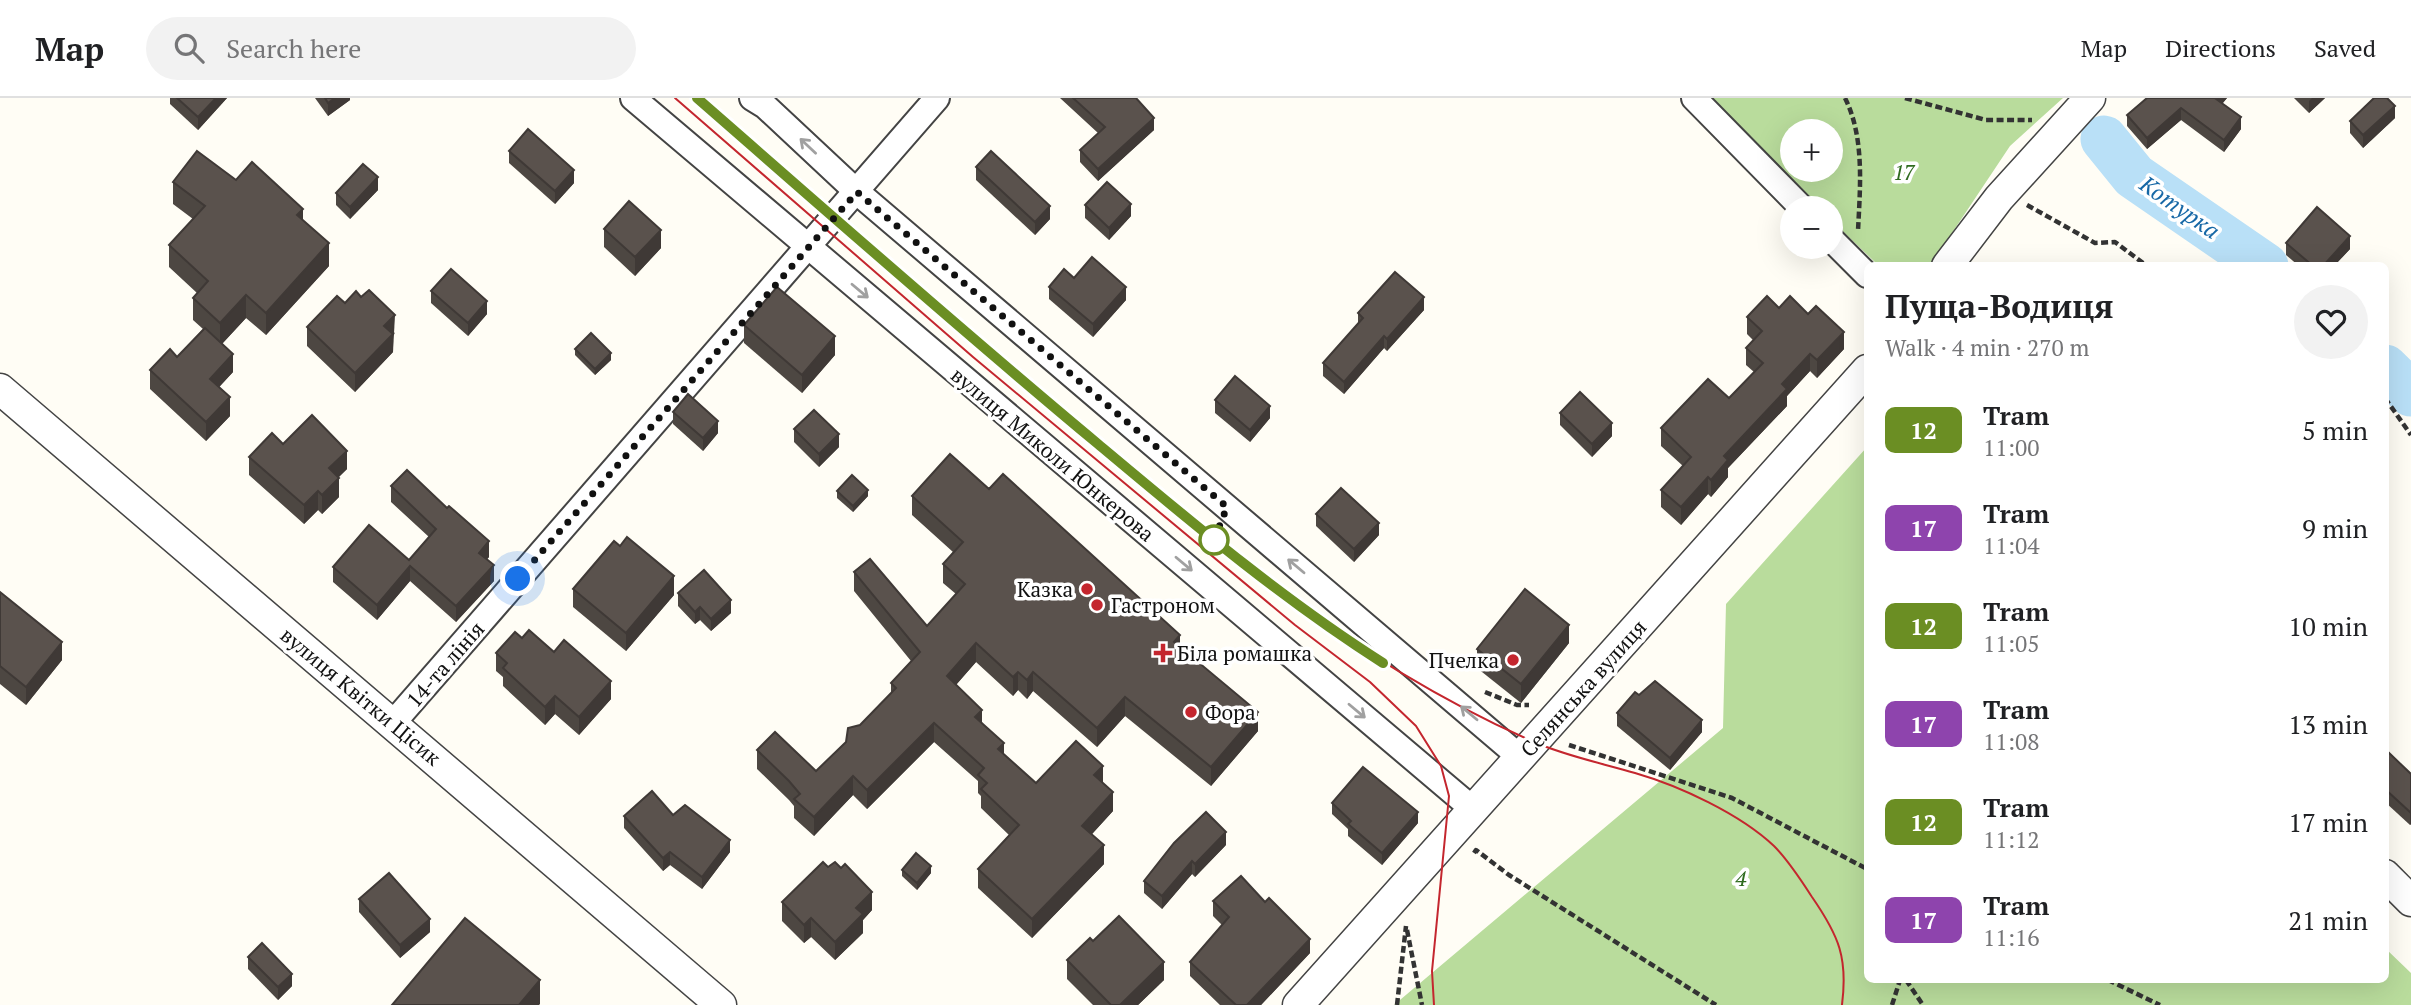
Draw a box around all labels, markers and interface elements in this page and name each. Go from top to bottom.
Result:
search box [146,17,636,80]
text: Map [35,27,104,70]
icon: search [170,29,208,67]
text: Search here [226,31,361,65]
text: Map [2081,32,2127,64]
text: Directions [2165,32,2276,64]
text: Saved [2314,32,2376,64]
map controls [1780,119,1843,259]
button: + [1780,119,1843,182]
one-way arrow [799,137,816,154]
park label: 17 [1893,158,1916,186]
water label: Котурка [2133,168,2226,246]
button: − [1780,196,1843,259]
one-way arrow [851,283,869,299]
text: Пуща-Водиця [1885,284,2114,327]
button: heart [2294,285,2368,359]
text: Walk · 4 min · 270 m [1885,332,2089,363]
street label: вулиця Миколи Юнкерова [945,361,1161,548]
text: Tram [1983,398,2049,432]
text: 5 min [2302,413,2368,447]
text: 12 [1910,414,1937,446]
text: 11:00 [1983,432,2040,463]
text: Tram [1983,496,2049,530]
text: 9 min [2302,511,2368,545]
text: 17 [1910,512,1937,544]
unlabelled marker [1199,525,1229,555]
text: 11:04 [1983,530,2040,561]
one-way arrow [1174,556,1192,572]
one-way arrow [1287,558,1305,574]
your location [500,561,535,596]
place label: Казка [1017,575,1073,603]
marker: Казка [1079,581,1095,597]
place label: Гастроном [1111,591,1215,619]
text: Tram [1983,594,2049,628]
marker: Гастроном [1089,597,1105,613]
text: 10 min [2288,609,2368,643]
text: 12 [1910,610,1937,642]
street label: Селянська вулиця [1514,613,1652,763]
street label: 14-та лінія [400,615,490,713]
street label: вулиця Квітки Цісик [275,621,447,772]
text: 11:05 [1983,628,2040,659]
place label: Біла ромашка [1177,639,1312,667]
marker: Біла ромашка [1155,645,1171,661]
place label: Пчелка [1429,646,1499,674]
marker: Пчелка [1505,652,1521,668]
text: Tram [1983,692,2049,726]
place label: Фора [1205,698,1256,726]
one-way arrow [1348,703,1366,719]
marker: Фора [1183,704,1199,720]
one-way arrow [1460,705,1478,721]
text: 13 min [2288,707,2368,741]
text: 17 [1910,708,1937,740]
text: 11:08 [1983,726,2040,757]
text: Tram [1983,790,2049,824]
text: 17 min [2288,805,2368,839]
text: 12 [1910,806,1937,838]
text: 11:12 [1983,824,2040,855]
park label: 4 [1734,864,1747,892]
text: Tram [1983,888,2049,922]
text: 21 min [2288,903,2368,937]
text: 17 [1910,904,1937,936]
text: 11:16 [1983,922,2040,953]

